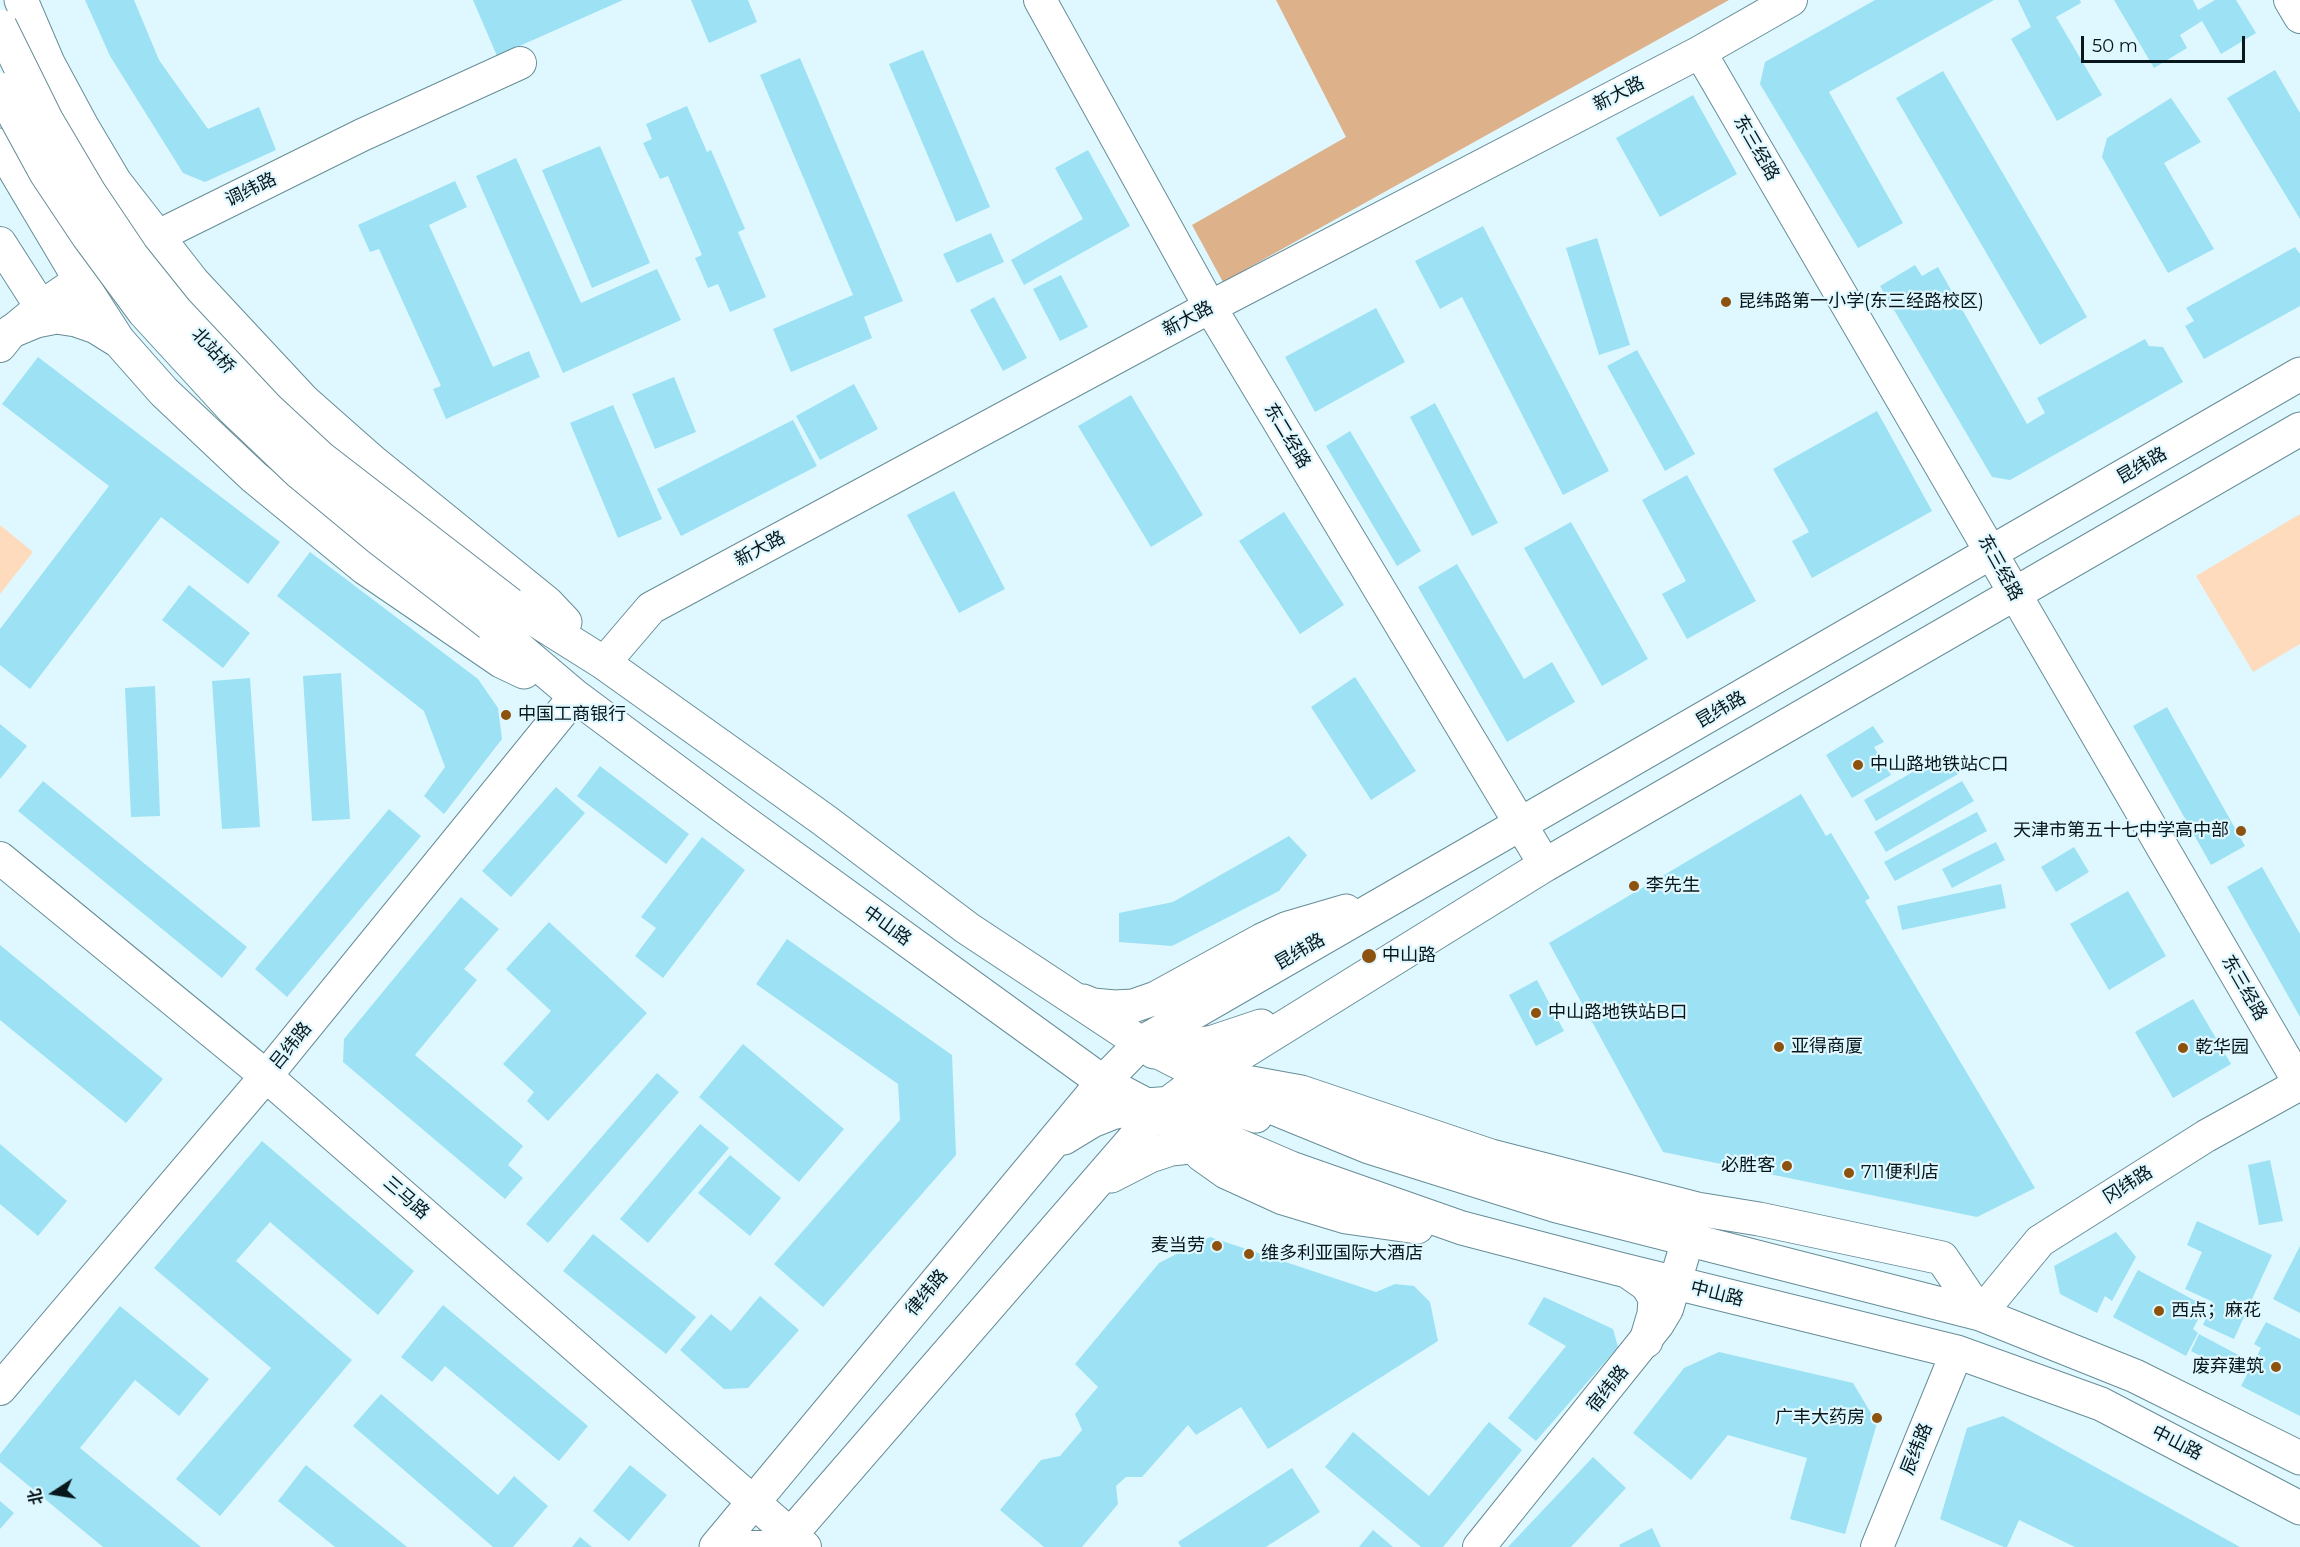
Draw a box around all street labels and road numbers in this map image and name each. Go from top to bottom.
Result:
street label: 新大路 [1590,72,1648,116]
street label: 东三经路 [1729,111,1783,185]
street label: 调纬路 [222,168,280,212]
street label: 新大路 [1159,297,1217,341]
street label: 北站桥 [187,324,239,378]
street label: 东二经路 [1259,400,1315,472]
street label: 昆纬路 [2113,443,2171,489]
street label: 新大路 [731,527,789,571]
street label: 东三经路 [1973,531,2027,605]
street label: 昆纬路 [1692,687,1750,733]
street label: 中山路 [859,901,915,951]
street label: 昆纬路 [1271,929,1329,975]
street label: 东三经路 [2217,951,2271,1025]
street label: 吕纬路 [266,1018,316,1074]
street label: 冈纬路 [2099,1162,2157,1208]
street label: 三马路 [379,1172,433,1224]
street label: 律纬路 [901,1265,953,1321]
street label: 中山路 [1688,1277,1746,1311]
street label: 宿纬路 [1583,1361,1633,1417]
street label: 辰纬路 [1897,1420,1937,1478]
street label: 中山路 [2148,1421,2206,1465]

